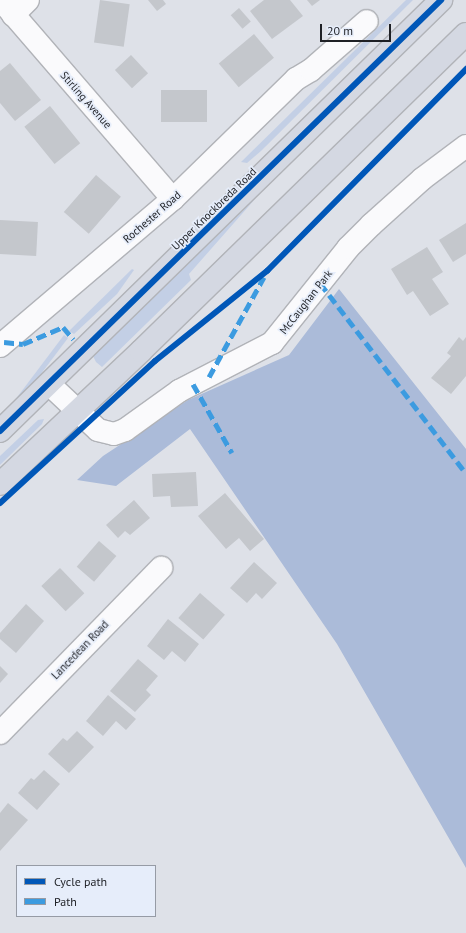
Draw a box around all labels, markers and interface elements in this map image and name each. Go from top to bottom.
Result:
scale bar [322,16,393,42]
text: 20 m [327,23,353,38]
street label: Stirling Avenue [58,69,114,131]
street label: Upper Knockbreda Road [169,165,259,253]
street label: Rochester Road [120,188,184,246]
street label: McCaughan Park [277,267,335,337]
street label: Lancedean Road [49,618,111,682]
legend [16,865,156,917]
text: Cycle path [54,874,107,889]
text: Path [54,894,77,909]

